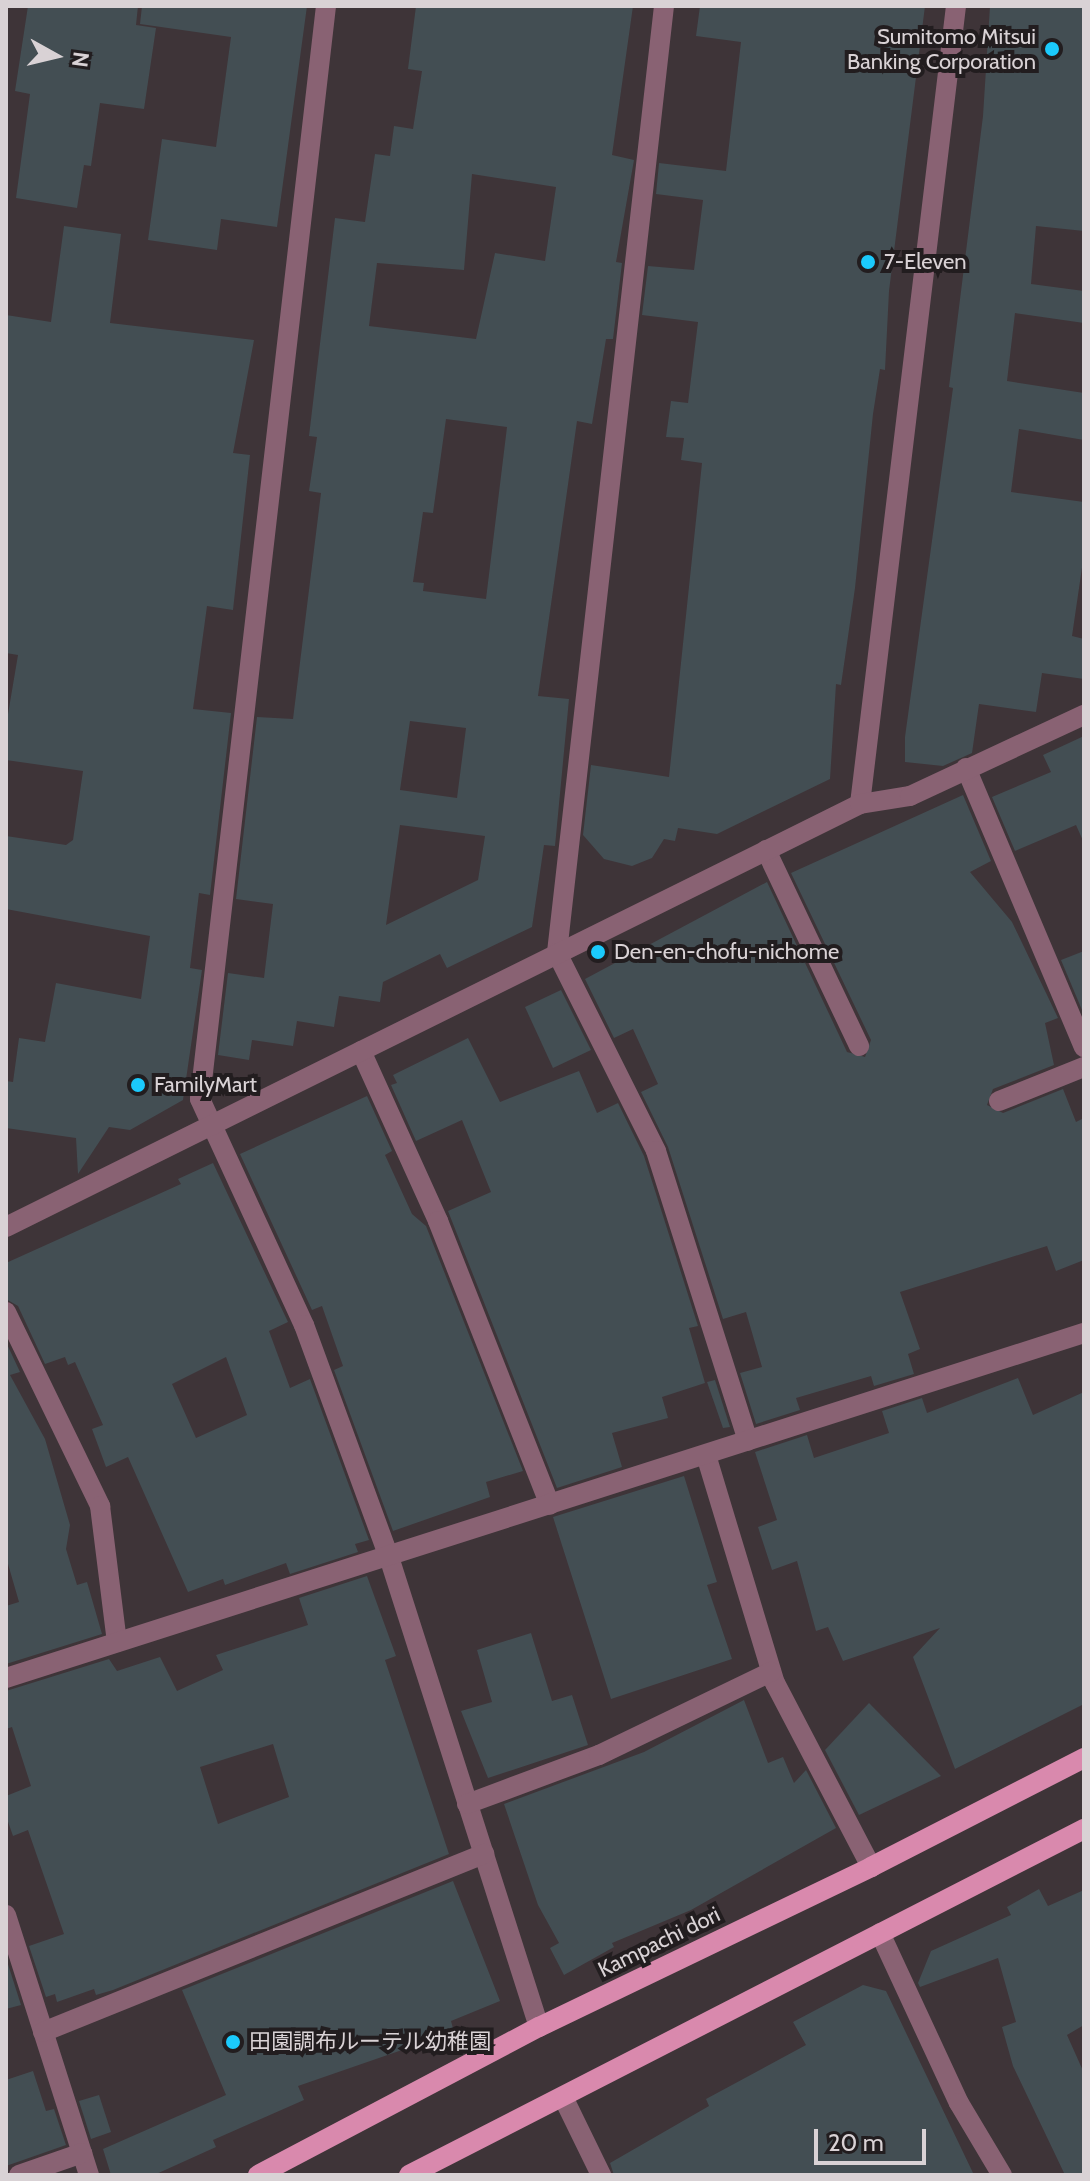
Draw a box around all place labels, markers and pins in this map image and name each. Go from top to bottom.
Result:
place label: Sumitomo Mitsui Banking Corporation [847,23,1036,74]
marker: Sumitomo Mitsui Banking Corporation [1043,40,1061,58]
place label: 7-Eleven [884,249,967,275]
marker: 7-Eleven [859,253,877,271]
place label: Den-en-chofu-nichome [614,939,839,965]
marker: Den-en-chofu-nichome [589,943,607,961]
place label: FamilyMart [154,1072,257,1098]
marker: FamilyMart [129,1076,147,1094]
place label: 田園調布ルーテル幼稚園 [249,2029,491,2055]
marker: 田園調布ルーテル幼稚園 [224,2033,242,2051]

